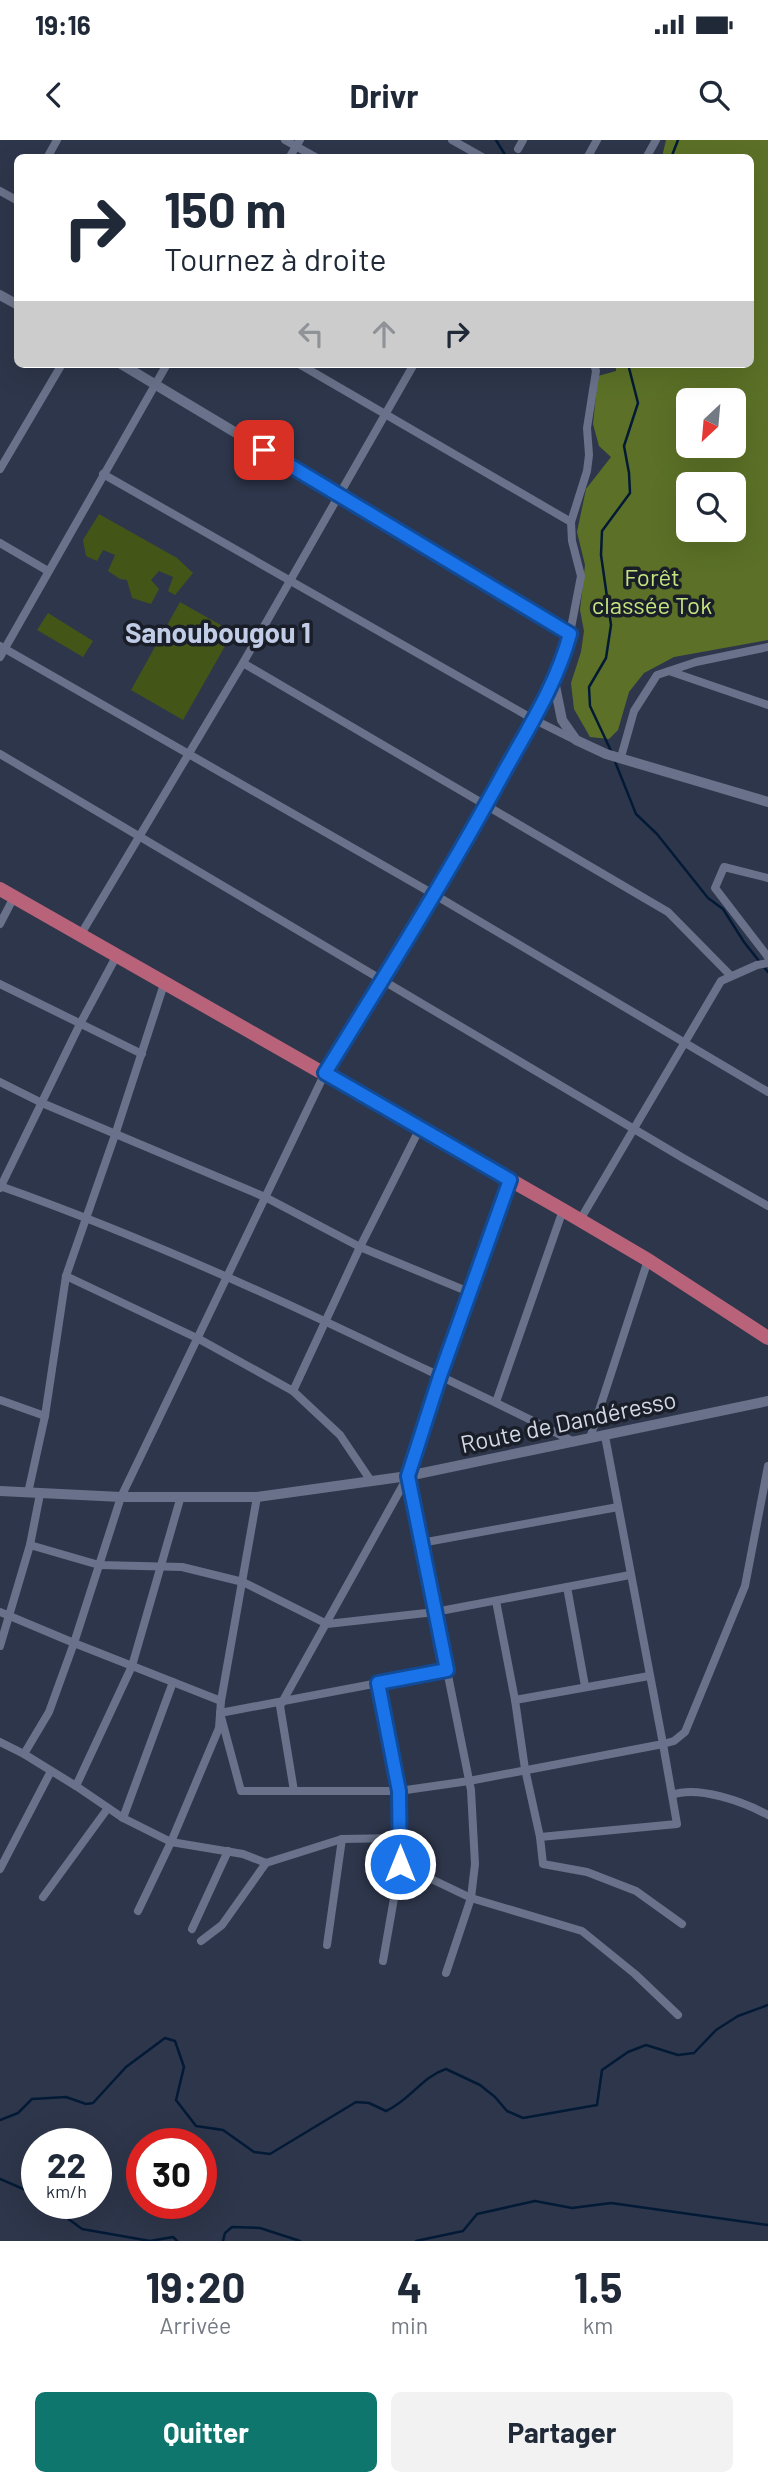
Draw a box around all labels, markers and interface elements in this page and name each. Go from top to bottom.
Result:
text: 19:16 [35,9,91,40]
icon: back [35,76,73,114]
text: Drivr [349,76,419,114]
icon: search [695,76,733,114]
text: 150 m [164,179,286,238]
icon: right [49,182,140,273]
text: Tournez à droite [164,239,386,277]
icon: left [292,315,330,353]
icon: ahead [365,315,403,353]
icon: right [438,315,476,353]
north arrow [676,388,746,458]
map controls [676,388,746,542]
pin [234,420,294,480]
icon: arrive [245,431,283,469]
button: search [676,472,746,542]
park label: Forêt classée Tok [592,562,712,619]
district label: Sanoubougou 1 [125,615,311,649]
street label: Route de Dandéresso [457,1384,679,1458]
position arrow [363,1827,437,1901]
speed limit sign: 30 [126,2128,217,2219]
text: 22 [47,2143,86,2185]
text: km/h [46,2180,87,2202]
text: 19:20 [145,2261,245,2311]
text: 4 [397,2261,422,2311]
text: 1.5 [574,2261,622,2311]
text: Arrivée [160,2311,231,2339]
text: min [391,2311,428,2339]
text: km [583,2311,613,2339]
button: Quitter [35,2392,377,2472]
button: Partager [391,2392,733,2472]

